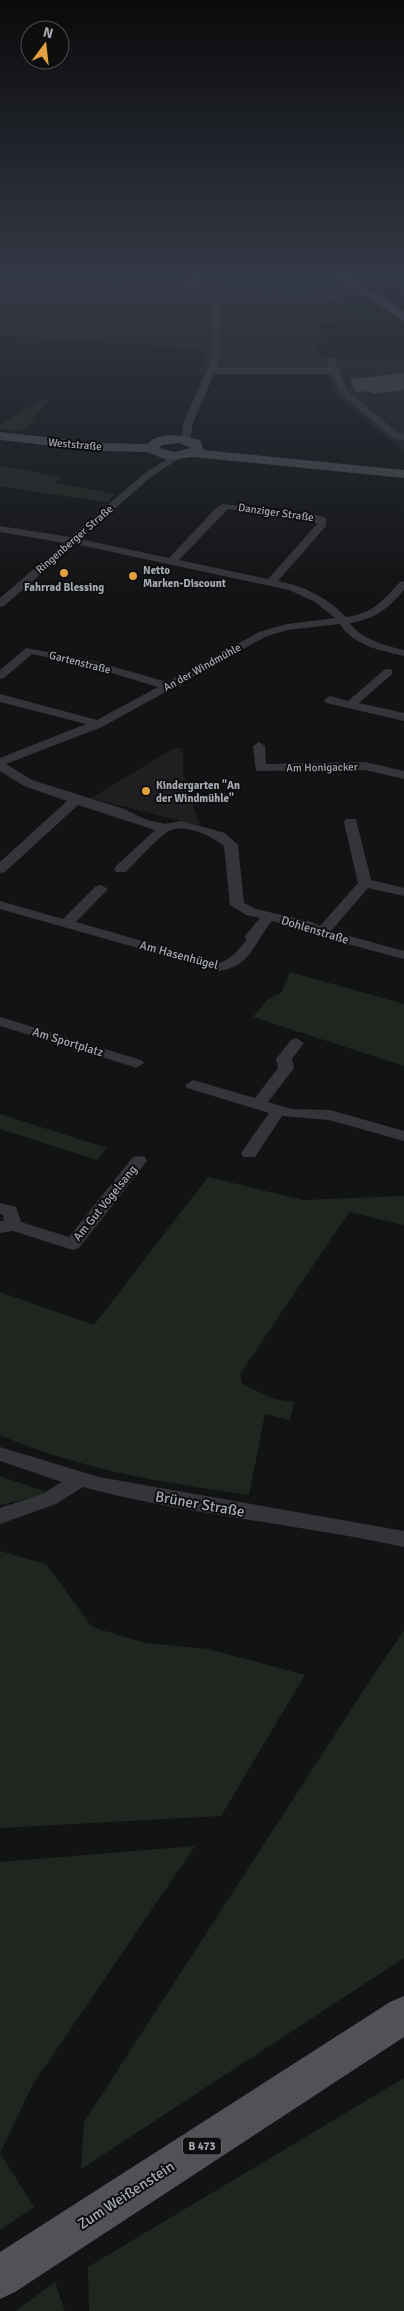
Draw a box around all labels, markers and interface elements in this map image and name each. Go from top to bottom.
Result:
north arrow [20,20,70,70]
text: N [41,23,55,42]
street label: Weststraße [48,436,102,453]
street label: Danziger Straße [237,501,315,524]
street label: Ringenberger Straße [33,502,116,576]
place label: Netto Marken-Discount [143,564,226,590]
marker: Fahrrad Blessing [58,567,70,579]
marker: Netto Marken-Discount [127,570,139,582]
place label: Fahrrad Blessing [24,581,104,594]
street label: An der Windmühle [161,641,243,694]
street label: Gartenstraße [48,649,112,676]
street label: Am Honigacker [286,760,358,775]
place label: Kindergarten "An der Windmühle" [156,779,240,805]
marker: Kindergarten "An der Windmühle" [140,785,152,797]
street label: Dohlenstraße [279,913,350,948]
street label: Am Hasenhügel [138,938,220,973]
street label: Am Sportplatz [31,1025,105,1060]
street label: Am Gut Vogelsang [70,1162,141,1244]
street label: Brüner Straße [154,1487,246,1521]
road number: B 473 [183,2138,221,2154]
street label: Zum Weißenstein [74,2157,178,2233]

